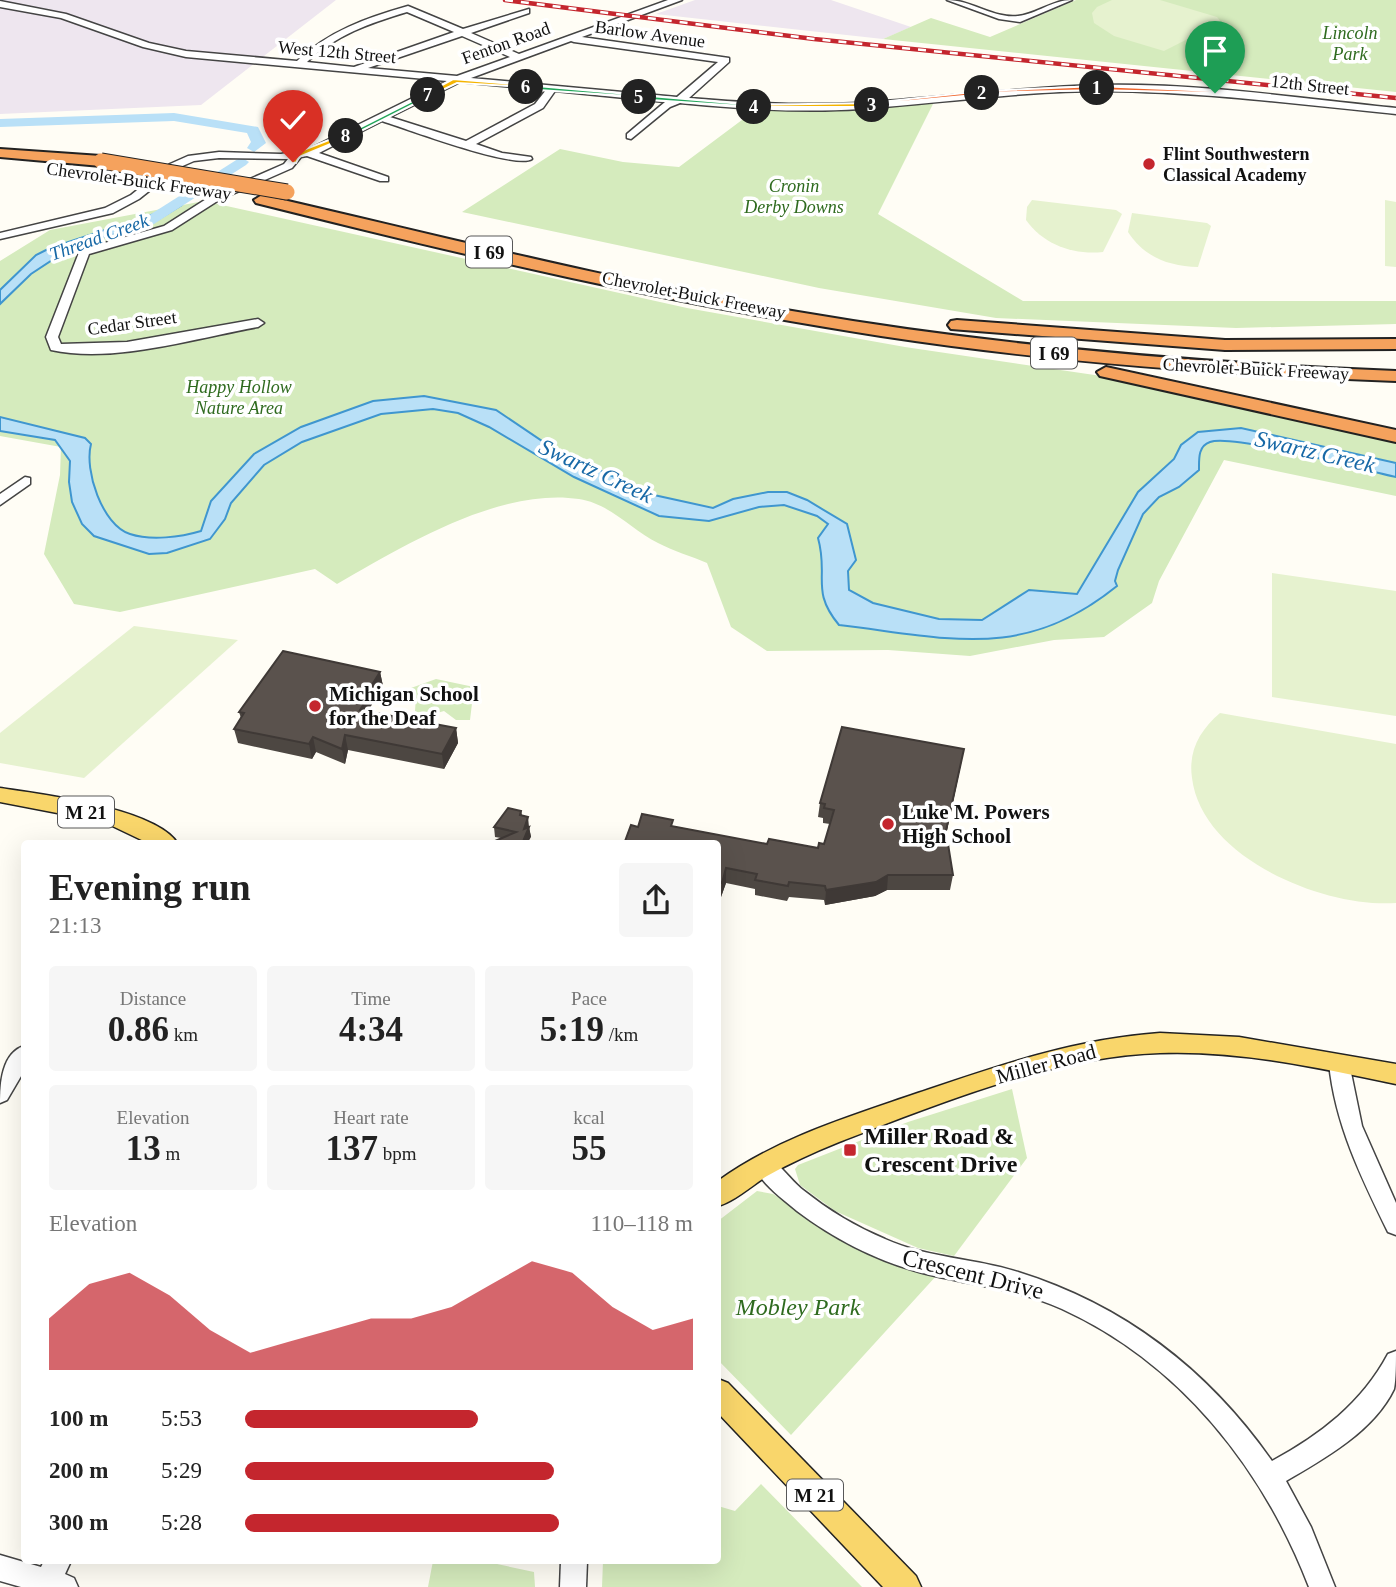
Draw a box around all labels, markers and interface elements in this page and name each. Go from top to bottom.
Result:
street label: Barlow Avenue [594,16,706,52]
street label: Fenton Road [459,18,553,68]
pin [1185,21,1245,93]
park label: Lincoln Park [1321,23,1378,64]
icon: arrive [1196,32,1234,70]
street label: West 12th Street [277,37,397,67]
pin: 6 [508,70,544,104]
pin: 1 [1080,70,1114,106]
street label: 12th Street [1270,71,1350,99]
text: 6 [521,76,530,97]
pin: 2 [964,76,1000,110]
text: 1 [1092,77,1101,98]
pin: 7 [410,78,446,112]
pin: 5 [622,80,656,114]
text: 2 [977,82,986,103]
text: 7 [423,84,432,105]
text: 5 [634,86,643,107]
pin: 3 [854,88,890,122]
pin [263,90,323,162]
pin: 4 [736,90,772,124]
text: 3 [867,94,876,115]
text: 4 [749,96,758,117]
icon: check [274,101,312,139]
pin: 8 [328,118,364,154]
text: 8 [341,125,350,146]
place label: Flint Southwestern Classical Academy [1163,144,1310,185]
marker: Flint Southwestern Classical Academy [1141,156,1157,172]
street label: Chevrolet-Buick Freeway [45,158,233,204]
park label: Cronin Derby Downs [743,176,844,217]
water label: Thread Creek [47,209,152,265]
road number: I 69 [466,236,512,268]
street label: Chevrolet-Buick Freeway [601,267,787,323]
street label: Cedar Street [86,307,178,339]
road number: I 69 [1031,338,1077,368]
street label: Chevrolet-Buick Freeway [1162,354,1350,384]
park label: Happy Hollow Nature Area [185,377,292,418]
water label: Swartz Creek [1253,426,1378,478]
water label: Swartz Creek [535,434,657,509]
place label: Michigan School for the Deaf [329,682,479,730]
marker: Michigan School for the Deaf [307,698,323,714]
road number: M 21 [58,796,114,828]
place label: Luke M. Powers High School [902,800,1050,848]
marker: Luke M. Powers High School [880,816,896,832]
button: share [619,863,693,937]
text: Evening run [49,866,251,908]
text: 21:13 [49,913,101,938]
text: Distance [120,988,186,1009]
text: Time [351,988,391,1009]
text: Pace [571,988,607,1009]
text: 0.86 [108,1010,169,1049]
text: 4:34 [339,1010,403,1049]
text: 5:19 [540,1010,604,1049]
text: km [169,1024,198,1045]
text: /km [604,1024,638,1045]
street label: Miller Road [994,1039,1099,1089]
text: Elevation [117,1107,189,1128]
text: Heart rate [333,1107,409,1128]
text: kcal [573,1107,605,1128]
place label: Miller Road & Crescent Drive [864,1123,1018,1177]
text: 13 [126,1129,161,1168]
text: 137 [325,1129,378,1168]
text: 55 [572,1129,607,1168]
marker: Miller Road & Crescent Drive [842,1142,858,1158]
text: m [161,1143,180,1164]
text: bpm [378,1143,417,1164]
text: Elevation [49,1211,137,1236]
text: 110–118 m [591,1211,693,1236]
street label: Crescent Drive [900,1244,1046,1304]
park label: Mobley Park [735,1294,861,1320]
text: 100 m [49,1406,108,1431]
text: 5:53 [161,1406,202,1431]
text: 200 m [49,1458,108,1483]
text: 5:29 [161,1458,202,1483]
road number: M 21 [787,1480,843,1511]
text: 300 m [49,1510,108,1535]
text: 5:28 [161,1510,202,1535]

